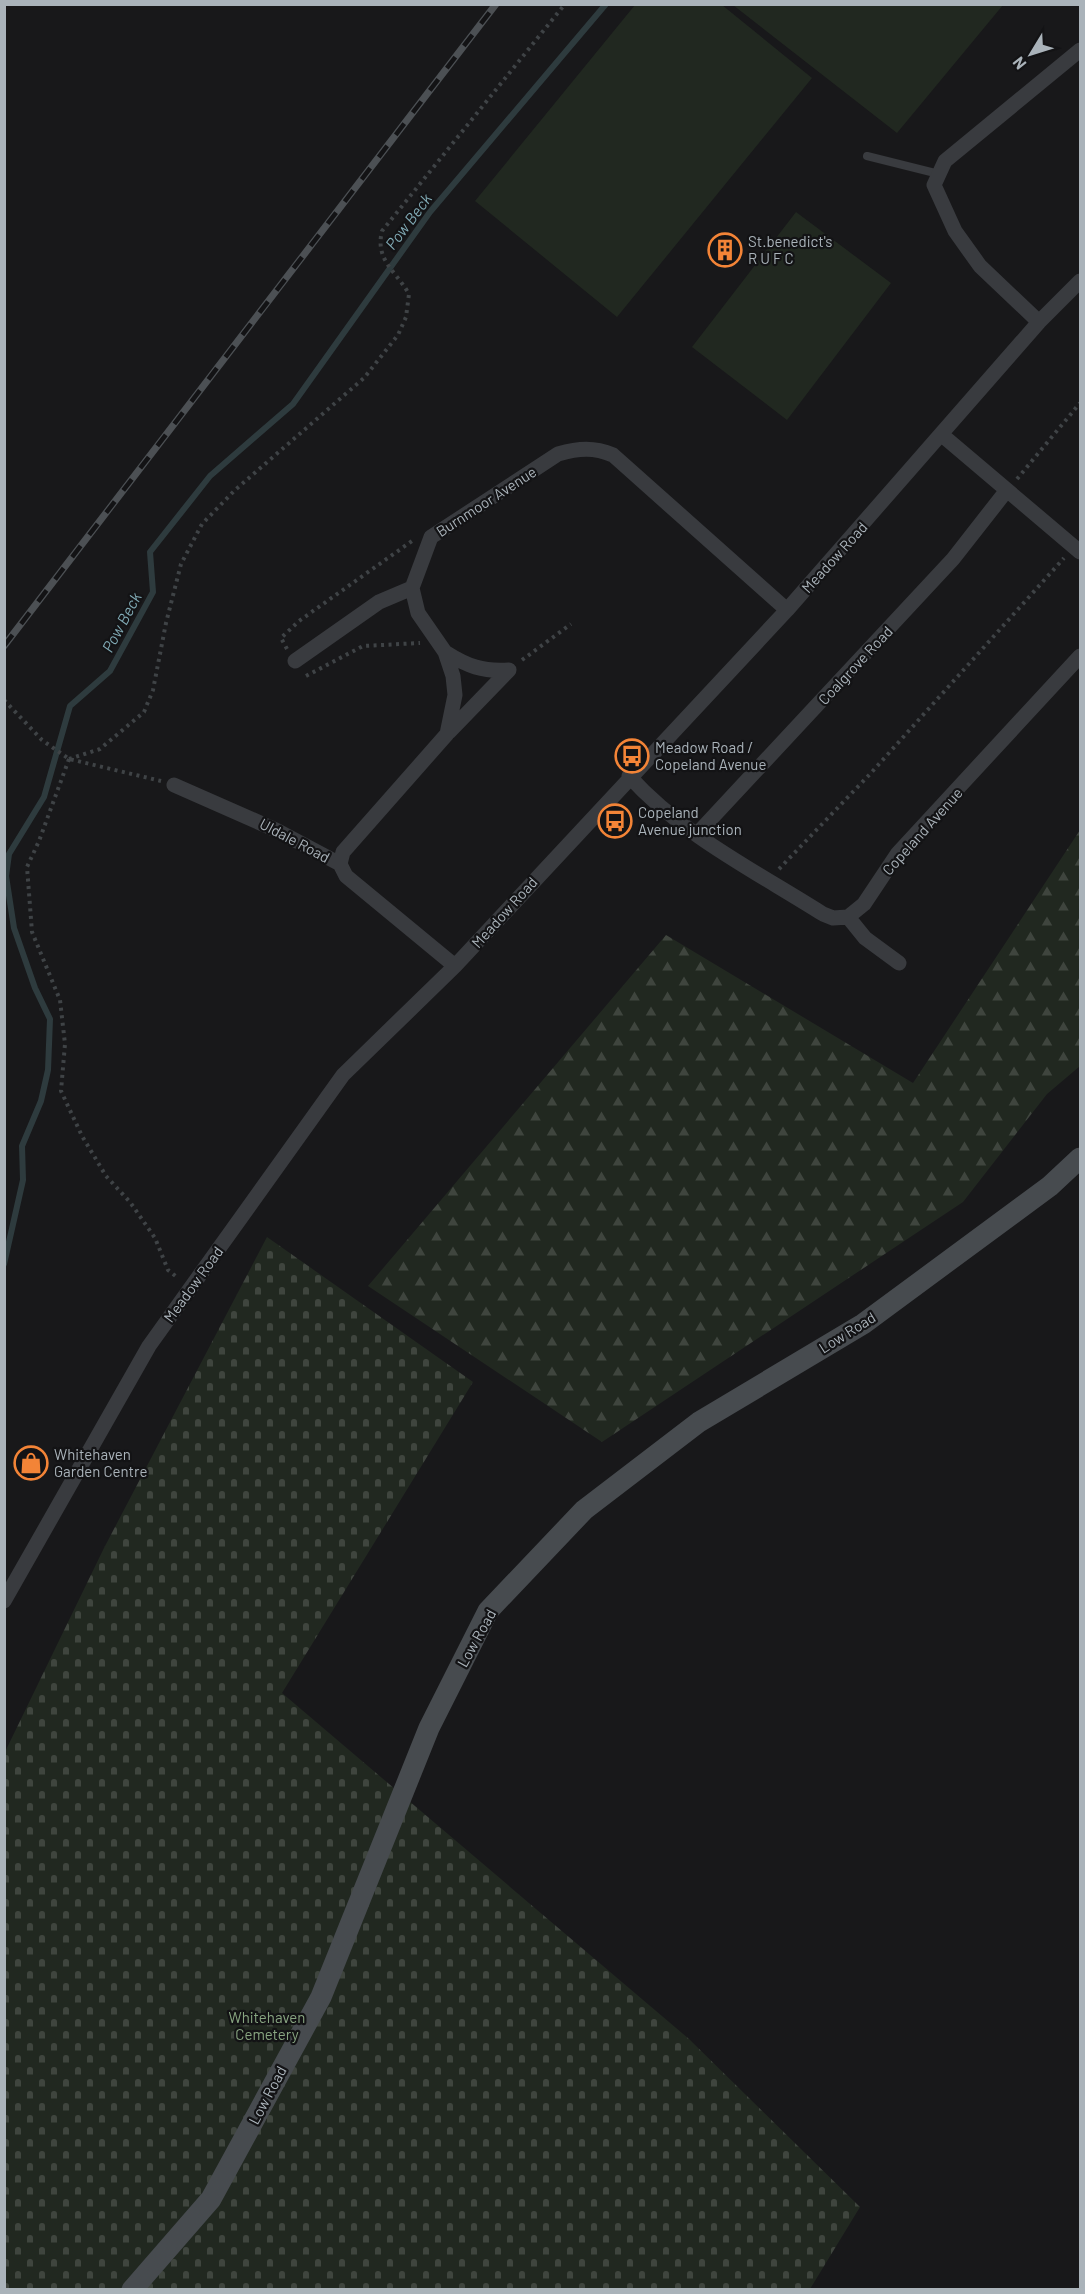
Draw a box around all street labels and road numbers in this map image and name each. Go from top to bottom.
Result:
street label: Burnmoor Avenue [433,462,539,540]
street label: Meadow Road [797,518,871,596]
street label: Coalgrove Road [814,622,896,708]
street label: Copeland Avenue [878,784,966,878]
street label: Uldale Road [257,814,333,866]
street label: Meadow Road [467,873,541,951]
street label: Meadow Road [159,1243,227,1325]
street label: Low Road [815,1308,879,1356]
street label: Low Road [453,1606,499,1670]
street label: Low Road [244,2063,290,2127]

